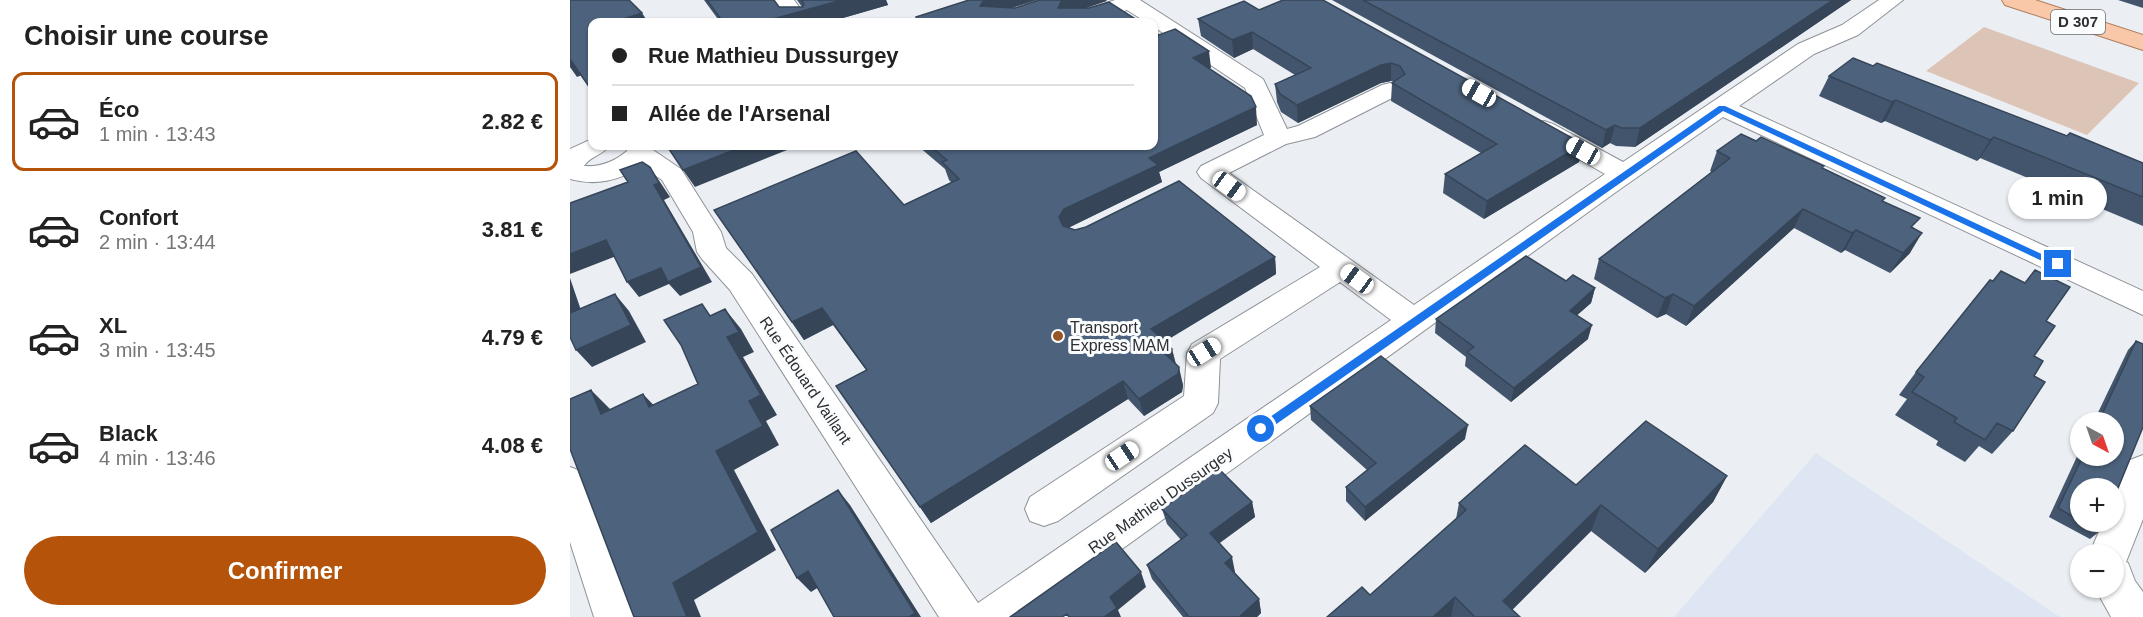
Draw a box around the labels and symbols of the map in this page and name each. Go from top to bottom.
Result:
road number: D 307 [2051,10,2105,34]
car [1459,76,1499,110]
car [1563,134,1603,168]
car [1209,168,1249,204]
callout: 1 min [2008,177,2108,219]
route end [2044,250,2071,277]
car [1337,261,1377,297]
street label: Rue Édouard Vaillant [757,313,856,448]
place label: Transport Express MAM [1070,319,1170,354]
marker: Transport Express MAM [1051,329,1065,343]
car [1184,335,1224,369]
north arrow [2070,412,2124,466]
route start [1247,415,1274,442]
car [1102,438,1142,474]
street label: Rue Mathieu Dussurgey [1085,444,1235,557]

